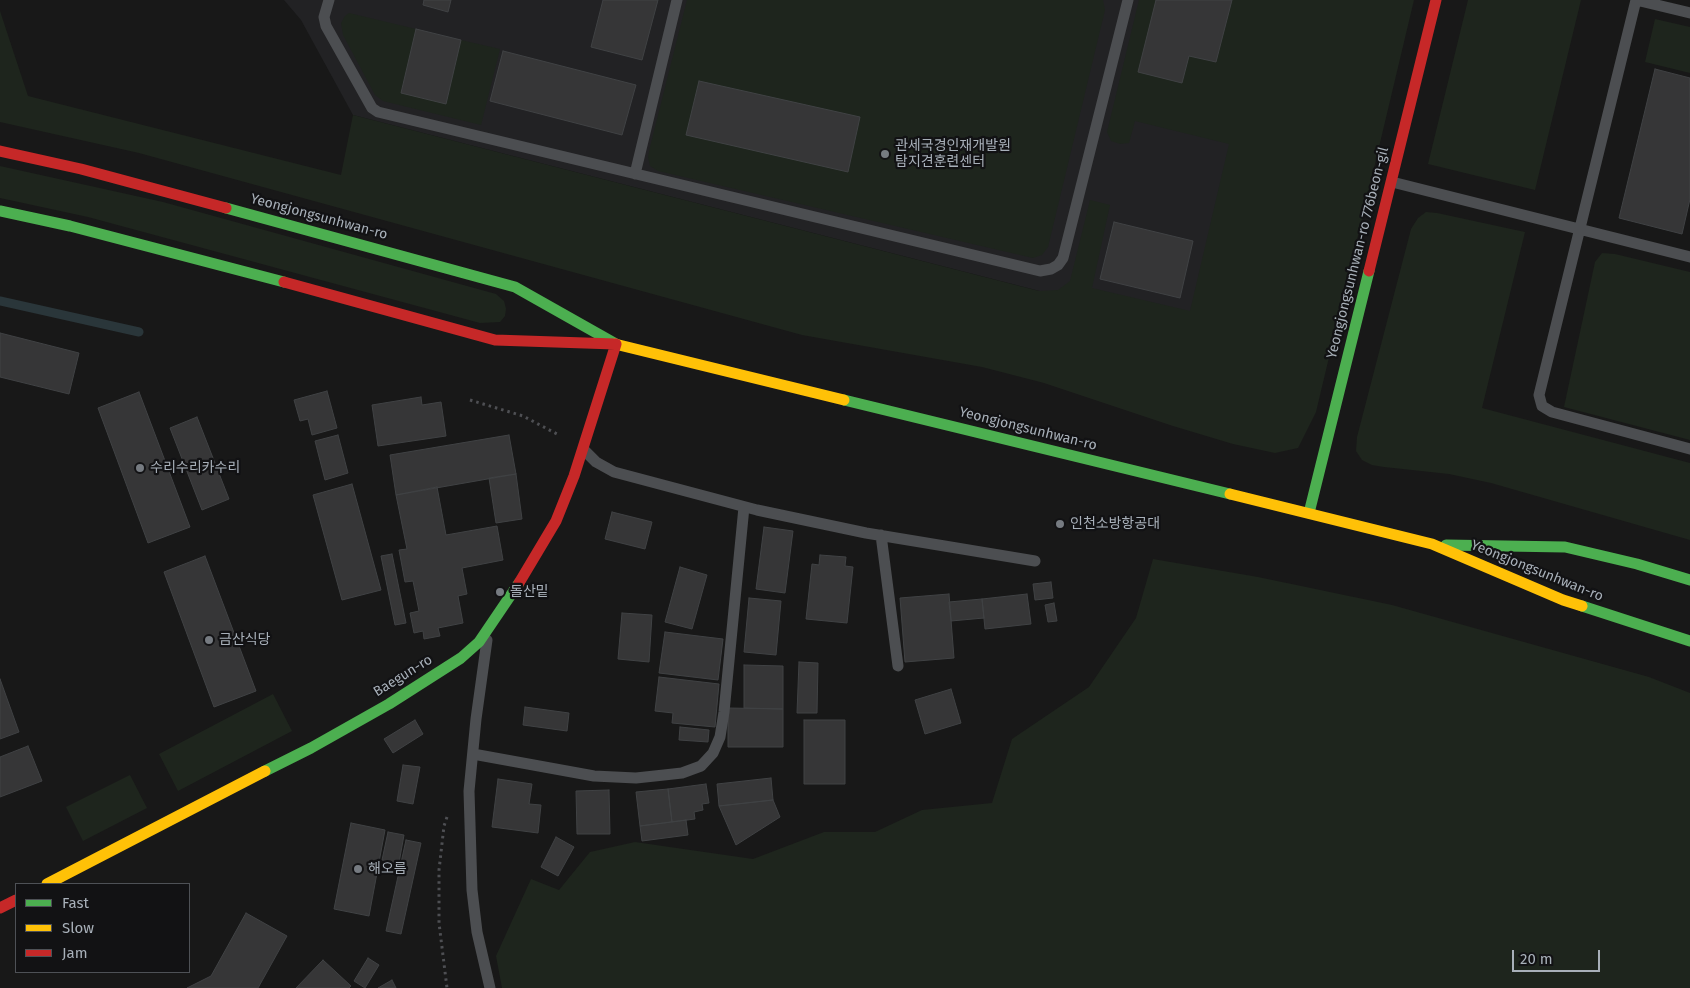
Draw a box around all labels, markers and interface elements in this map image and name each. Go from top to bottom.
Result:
place label: 관세국경인재개발원 탐지견훈련센터 [895,138,1011,170]
street label: Yeongjongsunhwan-ro 776beon-gil [1324,145,1392,361]
marker: 관세국경인재개발원 탐지견훈련센터 [879,148,891,160]
street label: Yeongjongsunhwan-ro [249,191,389,243]
street label: Yeongjongsunhwan-ro [957,404,1099,454]
place label: 수리수리카수리 [150,460,240,476]
marker: 수리수리카수리 [134,462,146,474]
place label: 인천소방항공대 [1070,516,1160,532]
marker: 인천소방항공대 [1054,518,1066,530]
street label: Yeongjongsunhwan-ro [1468,537,1606,605]
place label: 돌산밑 [510,584,549,600]
marker: 돌산밑 [494,586,506,598]
place label: 금산식당 [219,632,271,648]
marker: 금산식당 [203,634,215,646]
street label: Baegun-ro [371,651,435,701]
place label: 해오름 [368,861,407,877]
marker: 해오름 [352,863,364,875]
legend [15,883,190,973]
text: Fast [62,894,89,912]
text: Slow [62,919,94,937]
scale bar [1515,940,1602,972]
text: Jam [62,944,88,962]
text: 20 m [1520,950,1553,968]

